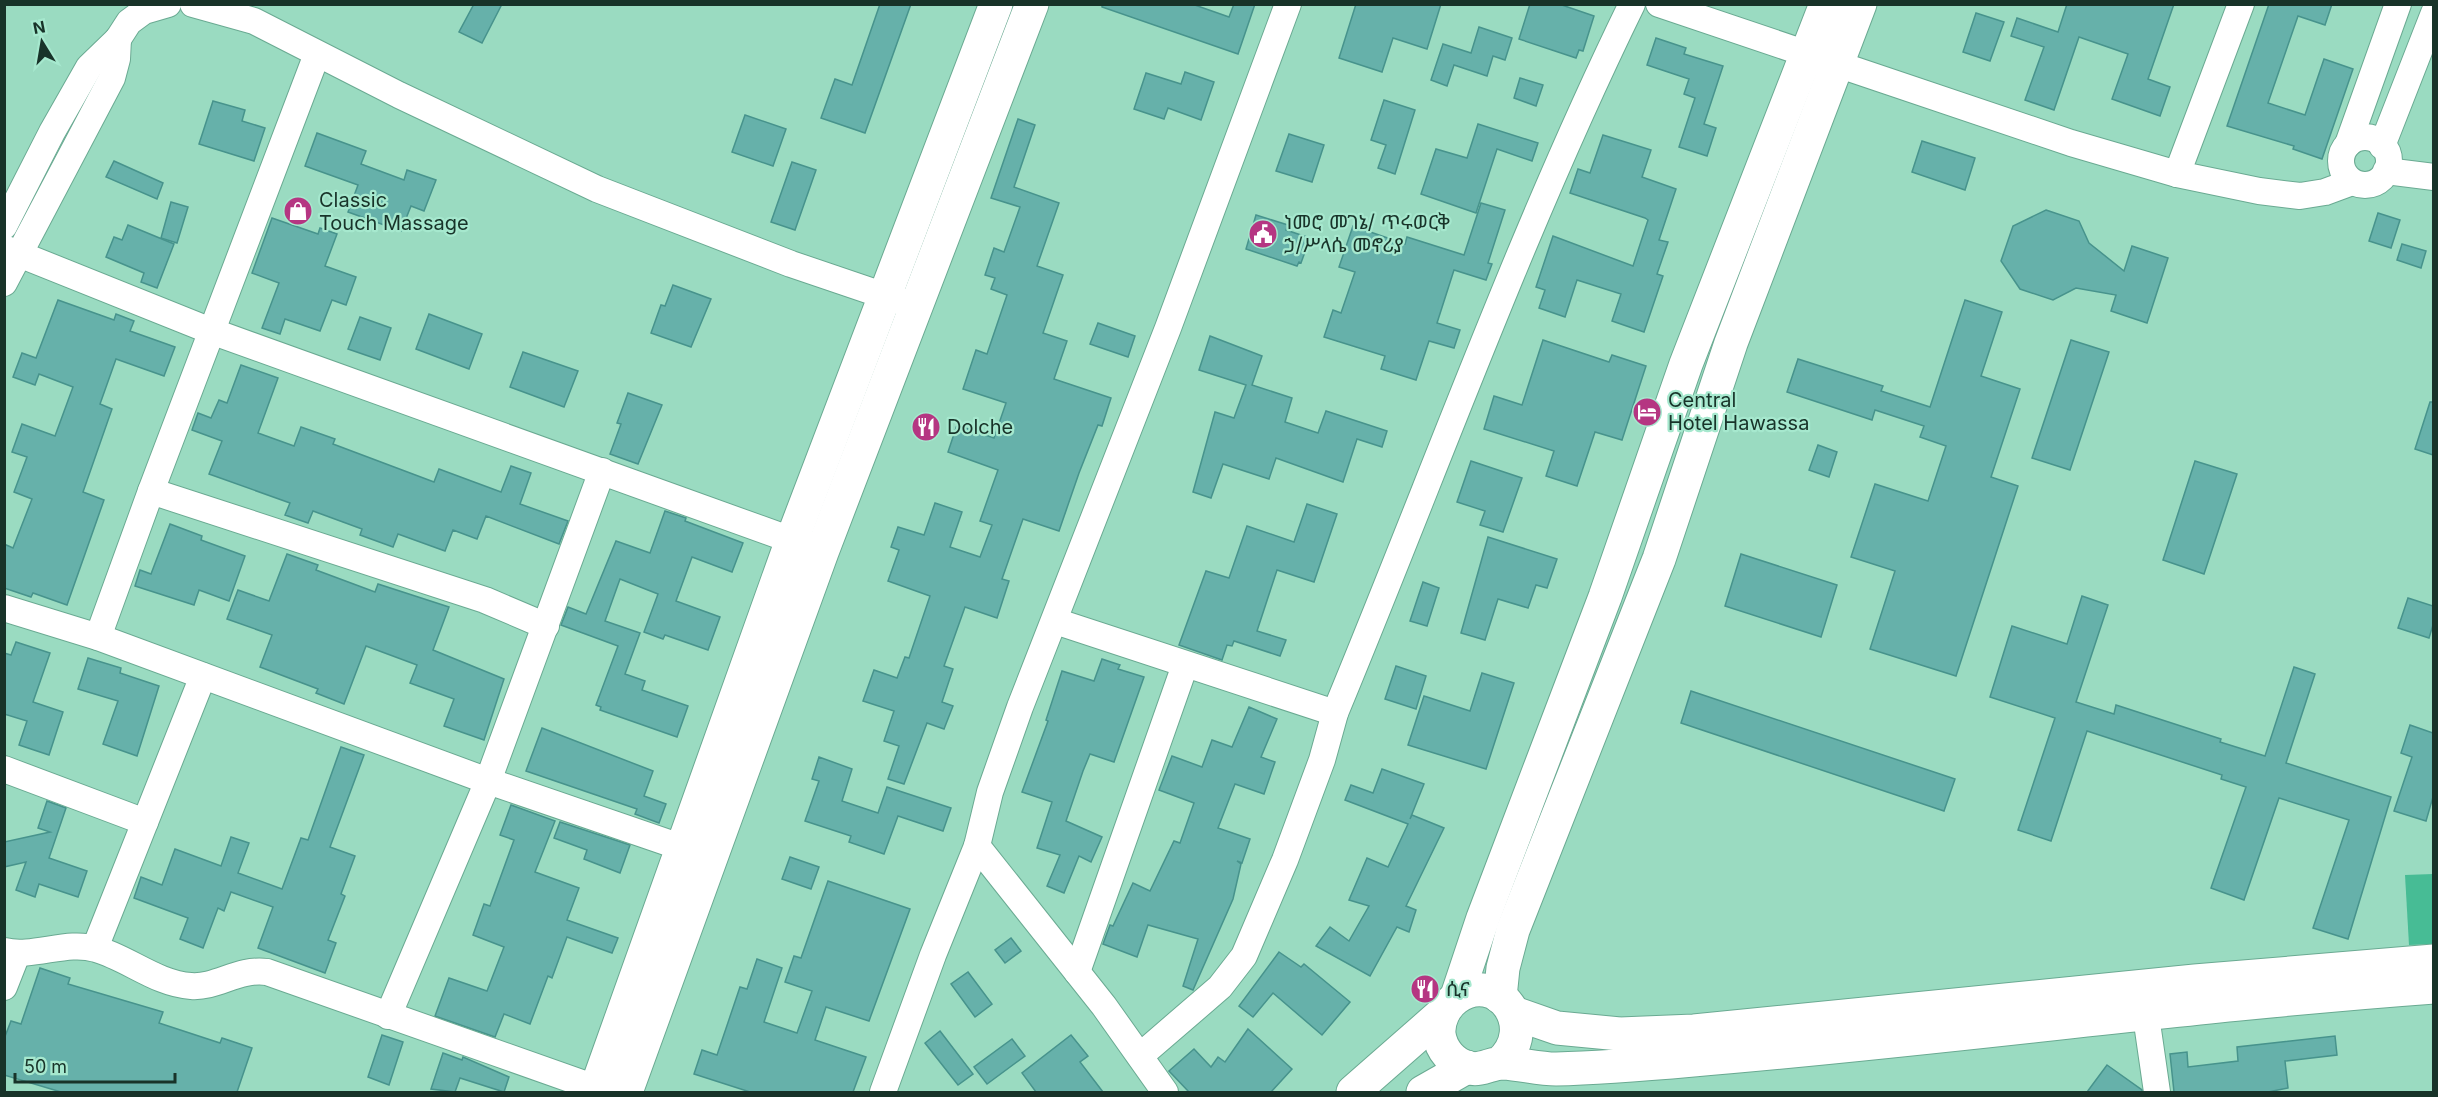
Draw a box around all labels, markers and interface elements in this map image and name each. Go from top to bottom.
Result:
north arrow [12,12,72,72]
text: N [31,16,47,38]
place label: Classic Touch Massage [319,188,469,235]
shop icon: Classic Touch Massage [282,195,314,227]
place label: ነመሮ መገኔ/ ጥሩወርቅ ኃ/ሥላሴ መኖሪያ [1284,210,1450,257]
public building icon: ነመሮ መገኔ/ ጥሩወርቅ ኃ/ሥላሴ መኖሪያ [1247,218,1279,250]
place label: Central Hotel Hawassa [1668,388,1809,435]
hotel icon: Central Hotel Hawassa [1631,396,1663,428]
restaurant icon: Dolche [910,411,942,443]
place label: Dolche [947,415,1013,439]
restaurant icon: ሲና [1409,973,1441,1005]
place label: ሲና [1446,977,1470,1001]
scale bar [15,1046,176,1084]
text: 50 m [24,1056,67,1077]

